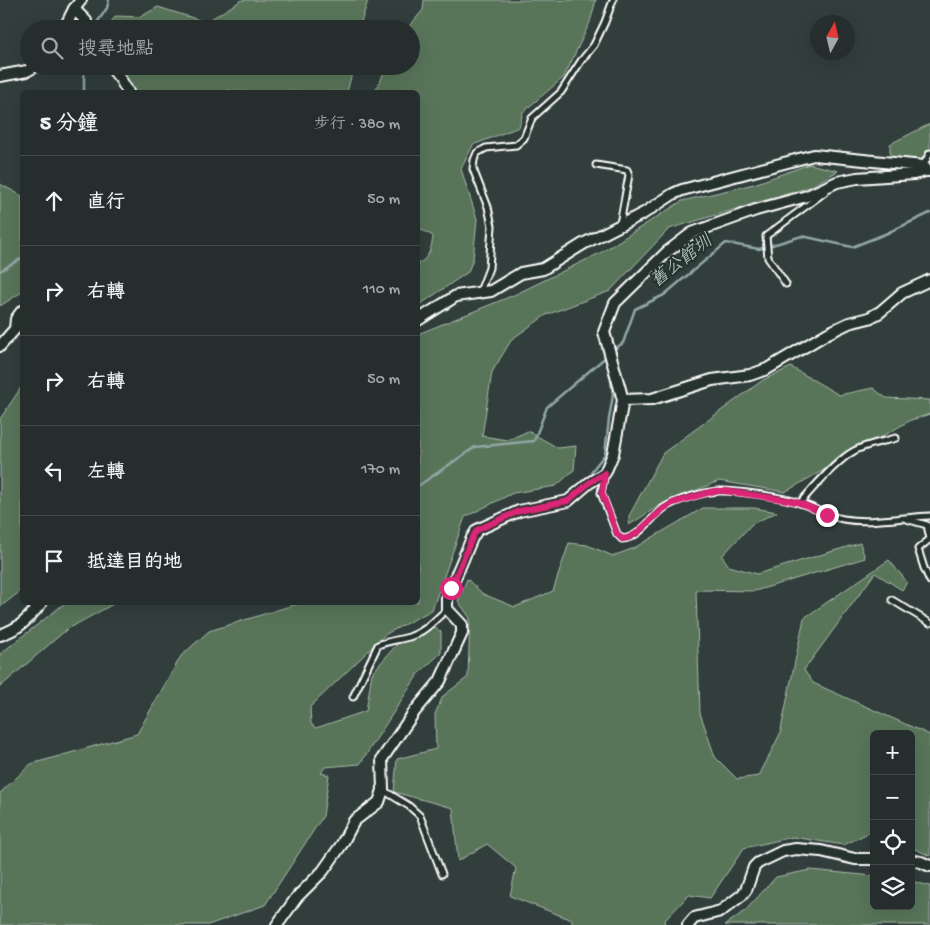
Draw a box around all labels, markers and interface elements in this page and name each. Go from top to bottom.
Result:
north arrow [810,15,855,60]
search box [20,20,420,75]
icon: search [38,34,66,62]
text: 搜尋地點 [78,39,154,62]
text: 5 分鐘 [40,113,98,138]
text: 步行 · 380 m [314,116,400,135]
icon: ahead [40,187,68,215]
text: 50 m [367,191,400,210]
text: 直行 [87,192,125,215]
water label: 舊公館圳 [647,230,718,292]
icon: right [40,277,68,305]
text: 110 m [363,281,400,300]
text: 右轉 [87,282,125,305]
icon: right [40,367,68,395]
text: 50 m [367,371,400,390]
text: 右轉 [87,372,125,395]
icon: left [40,457,68,485]
text: 170 m [361,461,400,480]
text: 左轉 [87,462,125,485]
route end [816,504,839,527]
icon: arrive [40,547,68,575]
text: 抵達目的地 [87,552,182,575]
route start [440,577,463,600]
map controls [870,730,915,910]
button: + [870,730,915,775]
button: − [870,775,915,820]
button: locate [870,820,915,865]
button: layers [870,865,915,910]

